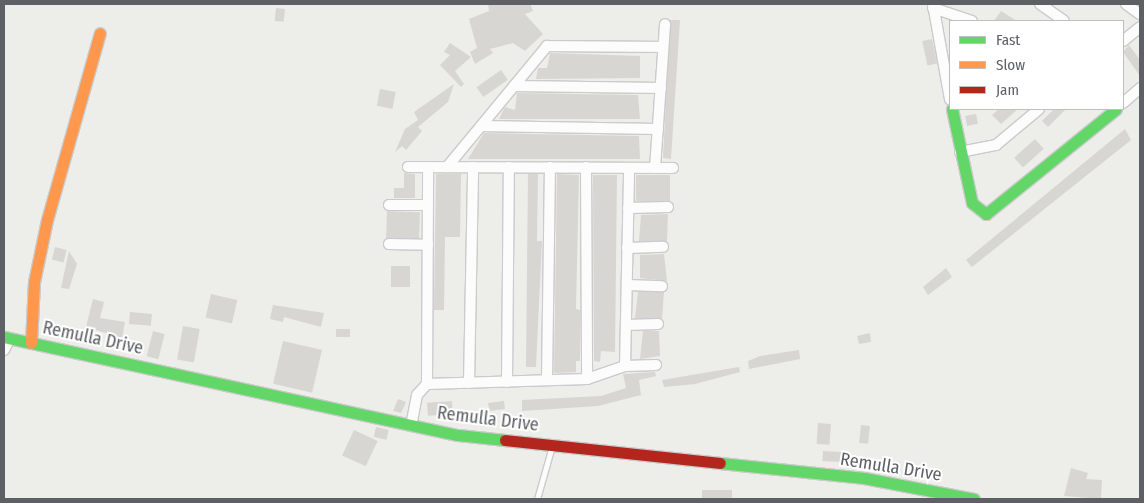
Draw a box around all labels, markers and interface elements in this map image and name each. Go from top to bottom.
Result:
legend [949,20,1124,110]
text: Fast [996,31,1020,49]
text: Slow [996,56,1025,74]
text: Jam [996,81,1019,99]
street label: Remulla Drive [41,317,145,359]
street label: Remulla Drive [436,402,540,436]
street label: Remulla Drive [839,448,943,486]

